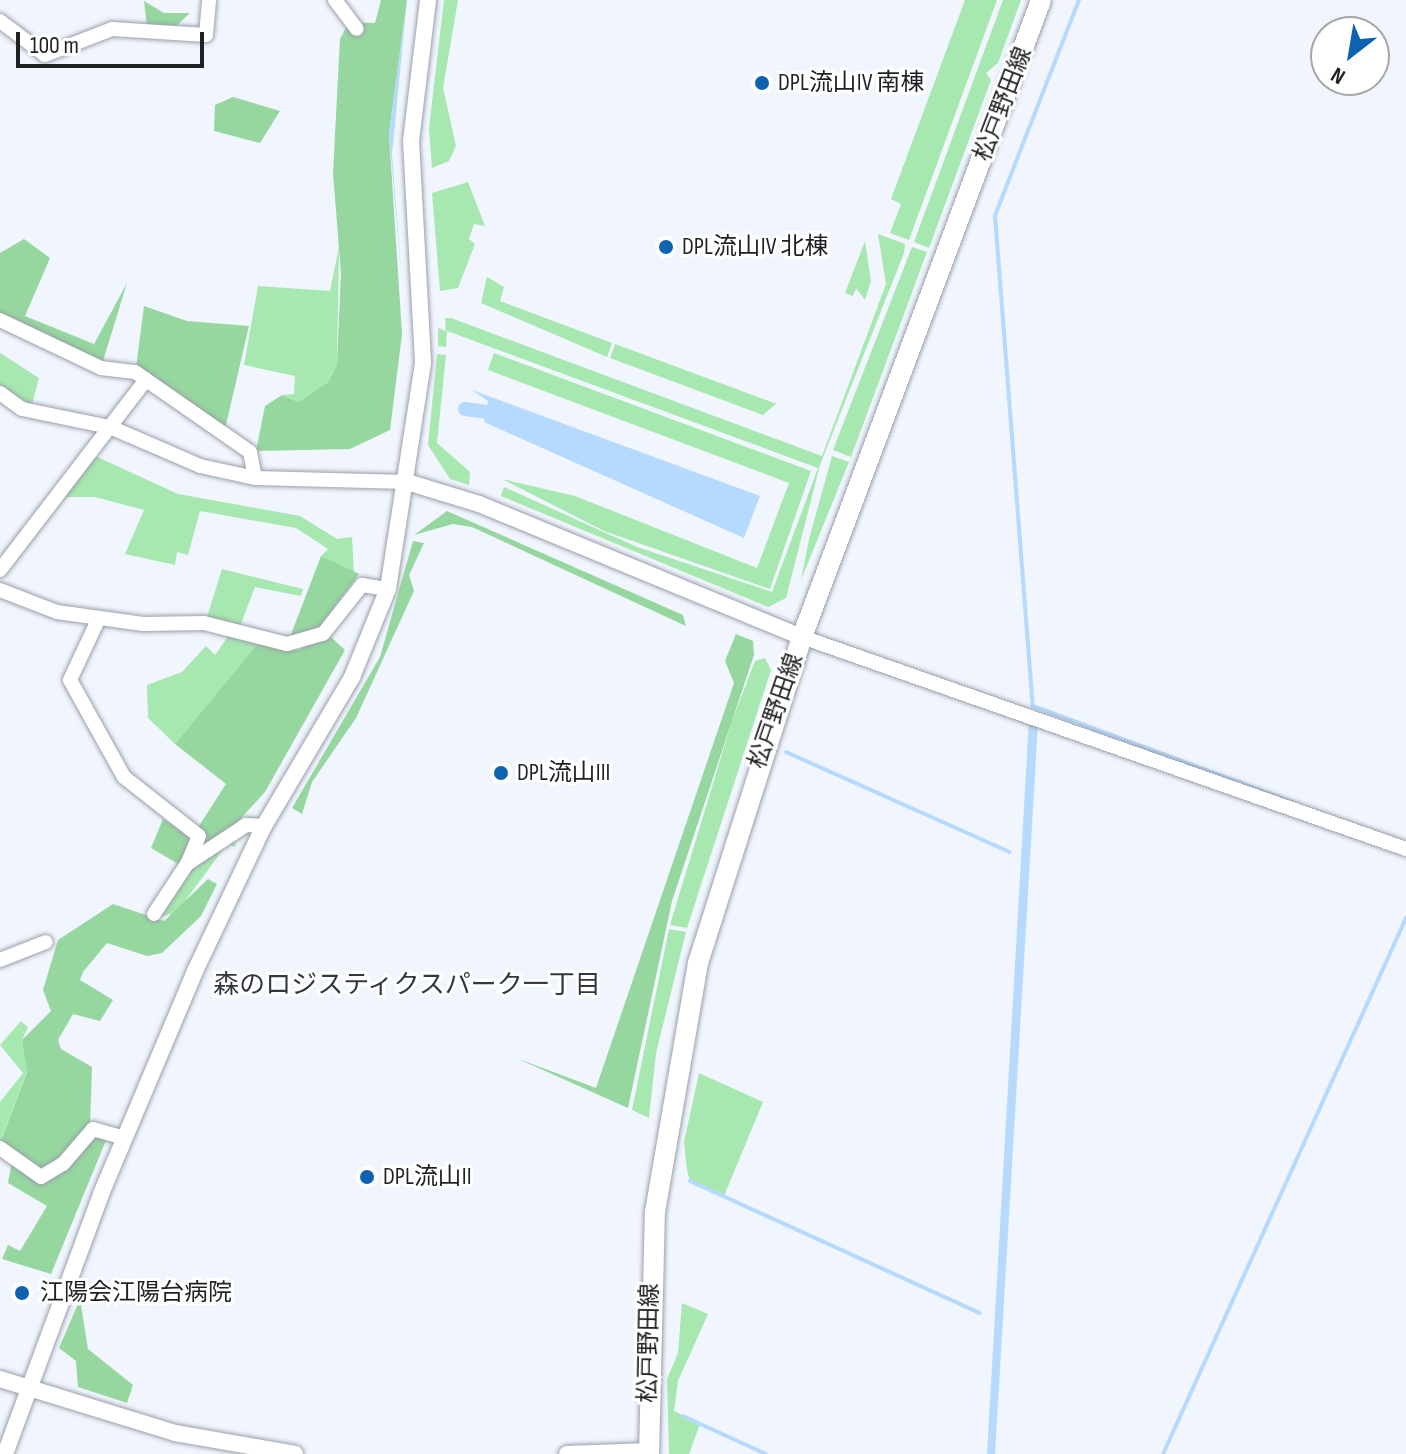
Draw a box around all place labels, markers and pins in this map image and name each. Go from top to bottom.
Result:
place label: DPL流山IV 南棟 [778,69,924,97]
marker: DPL流山IV 南棟 [753,74,771,92]
place label: DPL流山IV 北棟 [682,233,828,261]
marker: DPL流山IV 北棟 [657,238,675,256]
place label: DPL流山III [517,759,610,787]
marker: DPL流山III [492,764,510,782]
place label: DPL流山II [383,1163,472,1191]
marker: DPL流山II [358,1168,376,1186]
place label: 江陽会江陽台病院 [40,1279,232,1307]
marker: 江陽会江陽台病院 [11,1282,33,1304]

